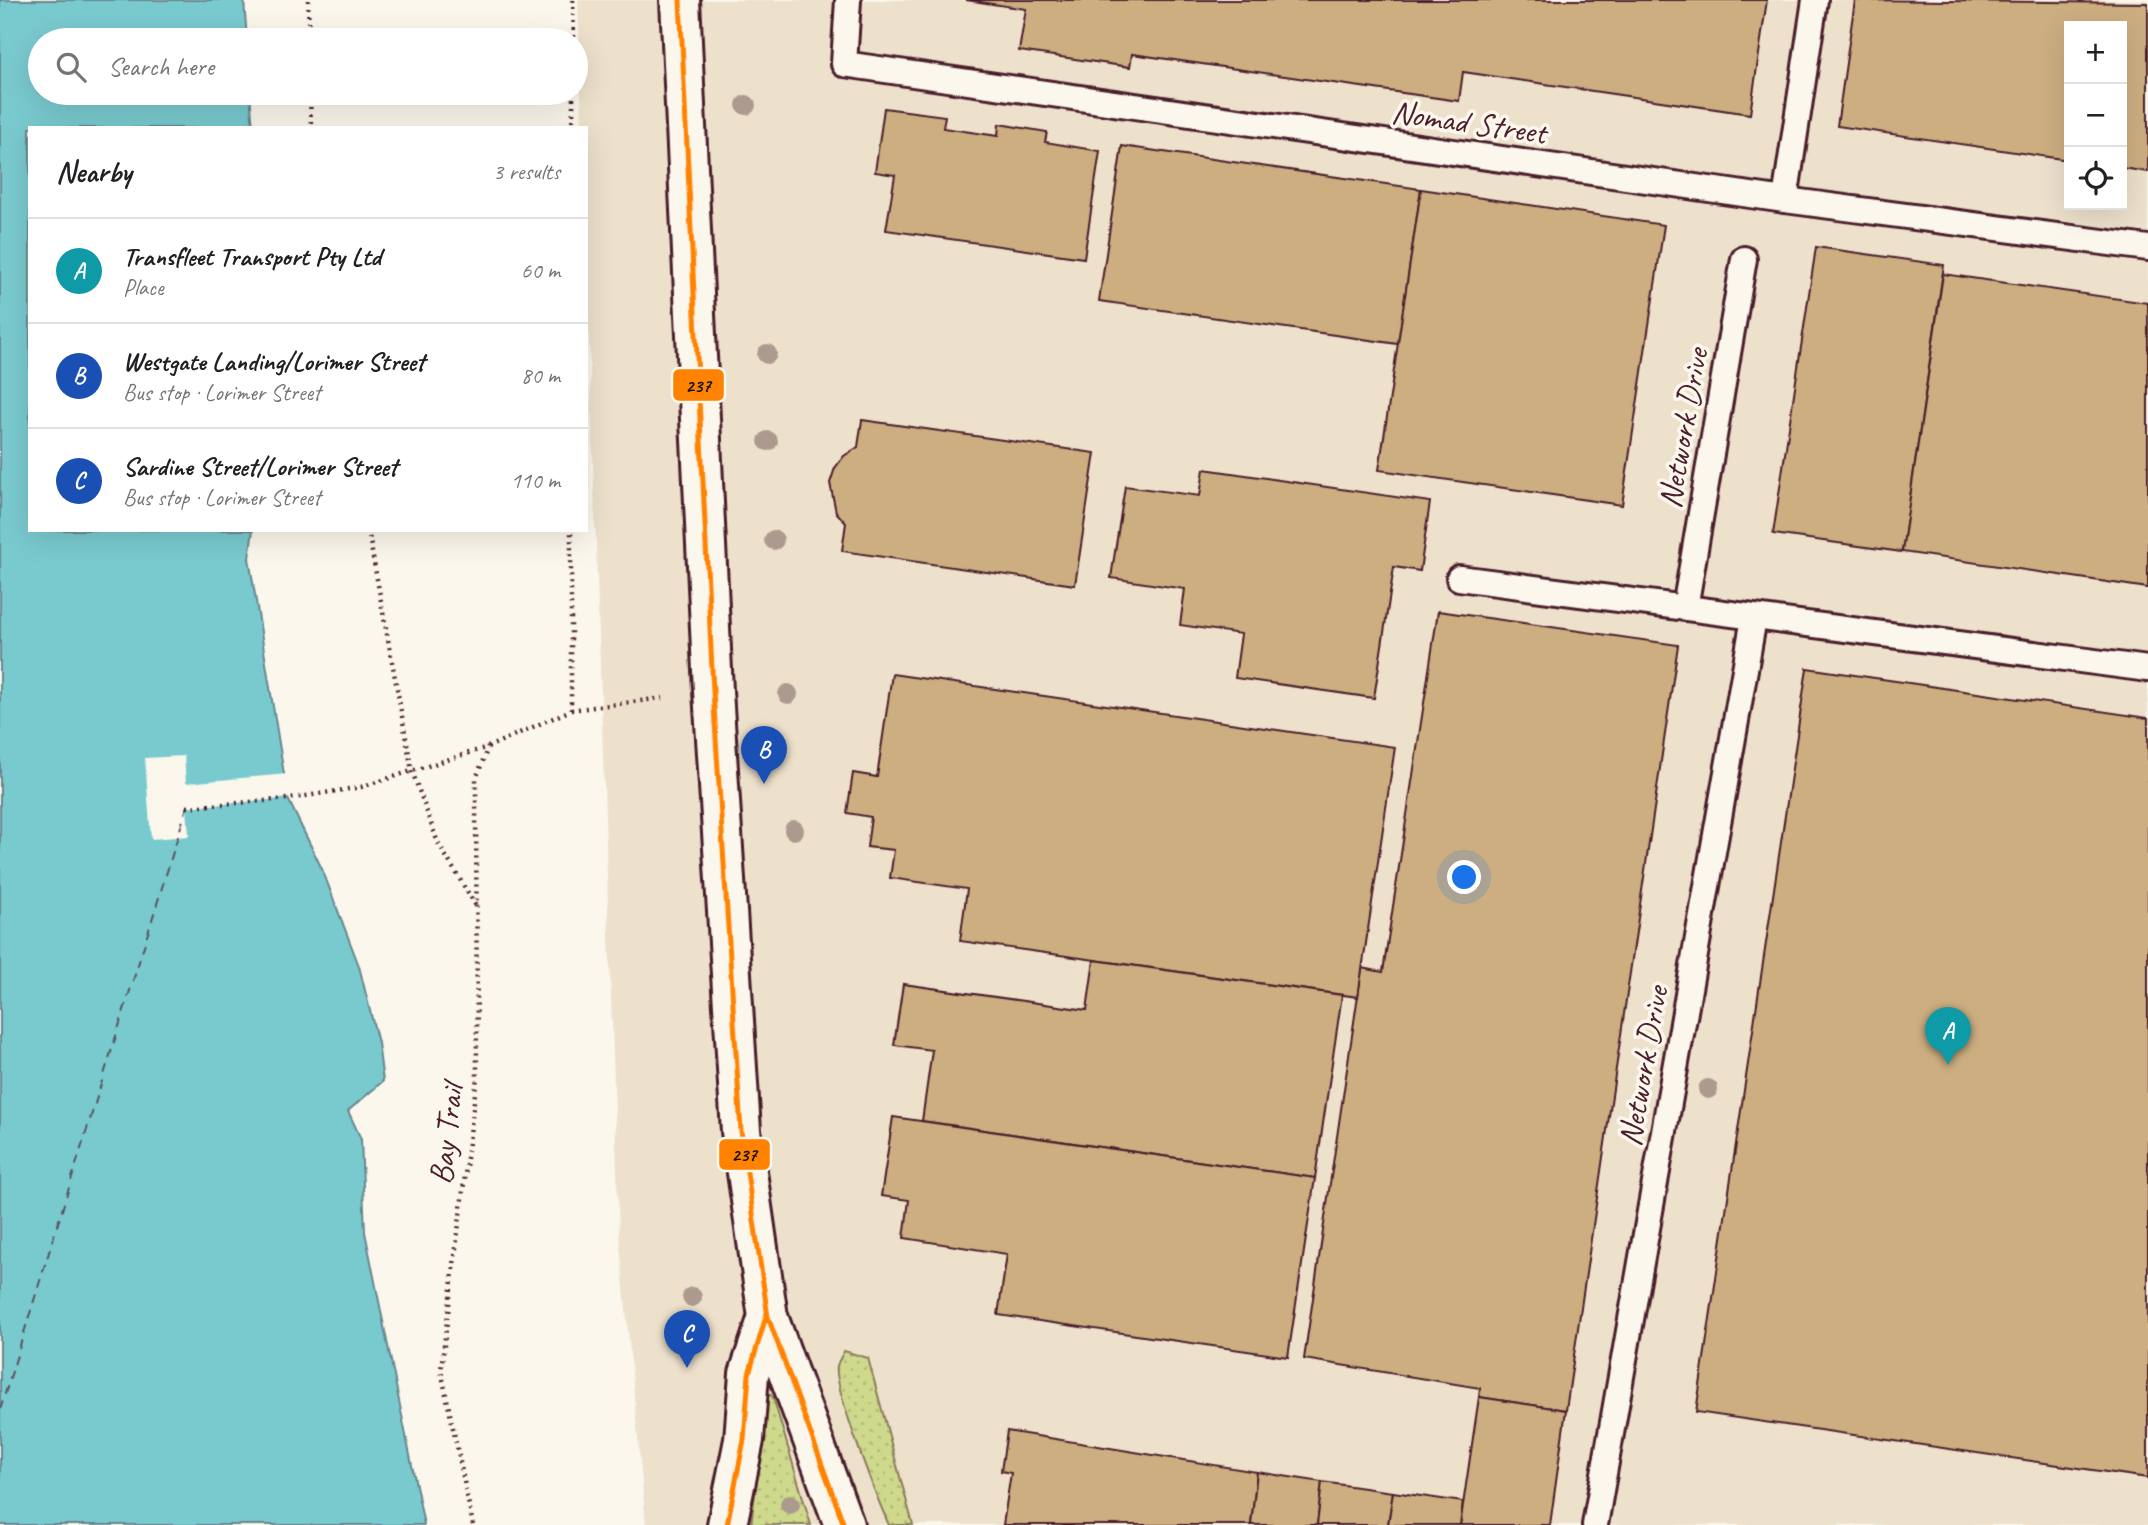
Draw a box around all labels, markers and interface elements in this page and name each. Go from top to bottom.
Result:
map controls [2064,21,2127,210]
button: + [2064,21,2127,84]
search box [28,28,588,105]
icon: search [52,48,90,86]
text: Search here [108,50,214,83]
button: − [2064,84,2127,147]
street label: Nomad Street [1389,90,1552,154]
button: locate [2064,147,2127,210]
text: Nearby [56,153,132,191]
text: 3 results [493,157,560,186]
text: Transfleet Transport Pty Ltd [123,240,381,273]
text: A [73,256,85,285]
text: 60 m [521,256,560,285]
text: Place [123,273,163,302]
street label: Network Drive [1648,343,1718,511]
text: Westgate Landing/Lorimer Street [123,345,425,378]
text: B [73,361,85,390]
text: 80 m [521,361,560,390]
line badge: 237 [672,368,725,402]
text: 237 [685,374,713,398]
text: Bus stop · Lorimer Street [123,378,321,407]
text: Sardine Street/Lorimer Street [123,450,397,483]
text: C [74,466,84,495]
text: 110 m [511,466,560,495]
text: Bus stop · Lorimer Street [123,483,321,512]
pin: B [741,726,787,784]
your location [1447,860,1481,894]
street label: Network Drive [1608,981,1678,1149]
pin: A [1925,1007,1971,1065]
street label: Bay Trail [419,1076,474,1187]
line badge: 237 [718,1138,771,1171]
text: 237 [731,1143,759,1167]
pin: C [664,1310,710,1368]

